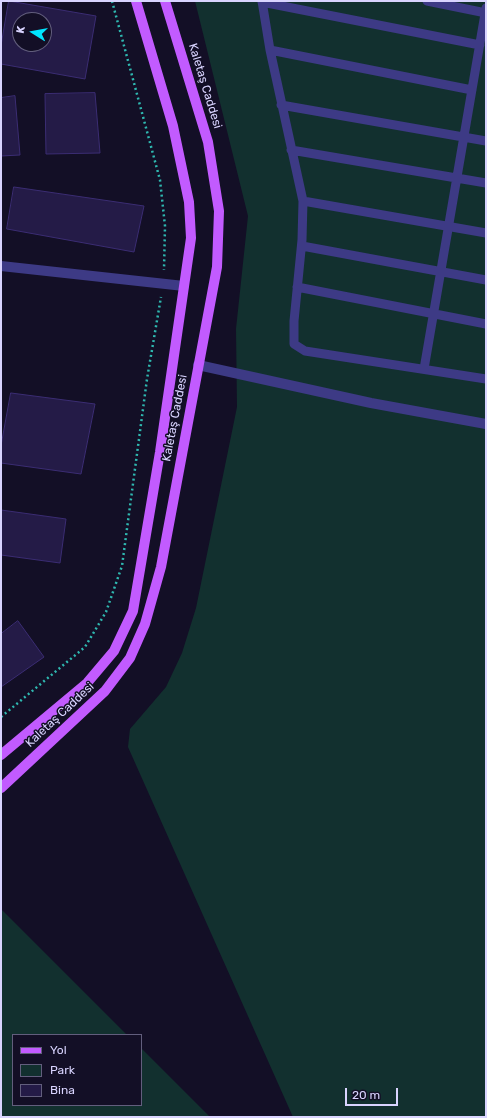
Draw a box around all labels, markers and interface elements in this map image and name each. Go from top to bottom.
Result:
north arrow [12,12,52,52]
text: K [14,25,28,35]
street label: Kaletaş Caddesi [185,42,225,130]
street label: Kaletaş Caddesi [160,373,190,463]
street label: Kaletaş Caddesi [23,680,97,750]
legend [12,1034,142,1106]
text: Yol [50,1043,67,1057]
text: Park [50,1063,75,1077]
scale bar [347,1080,400,1106]
text: Bina [50,1083,75,1097]
text: 20 m [352,1088,380,1102]

